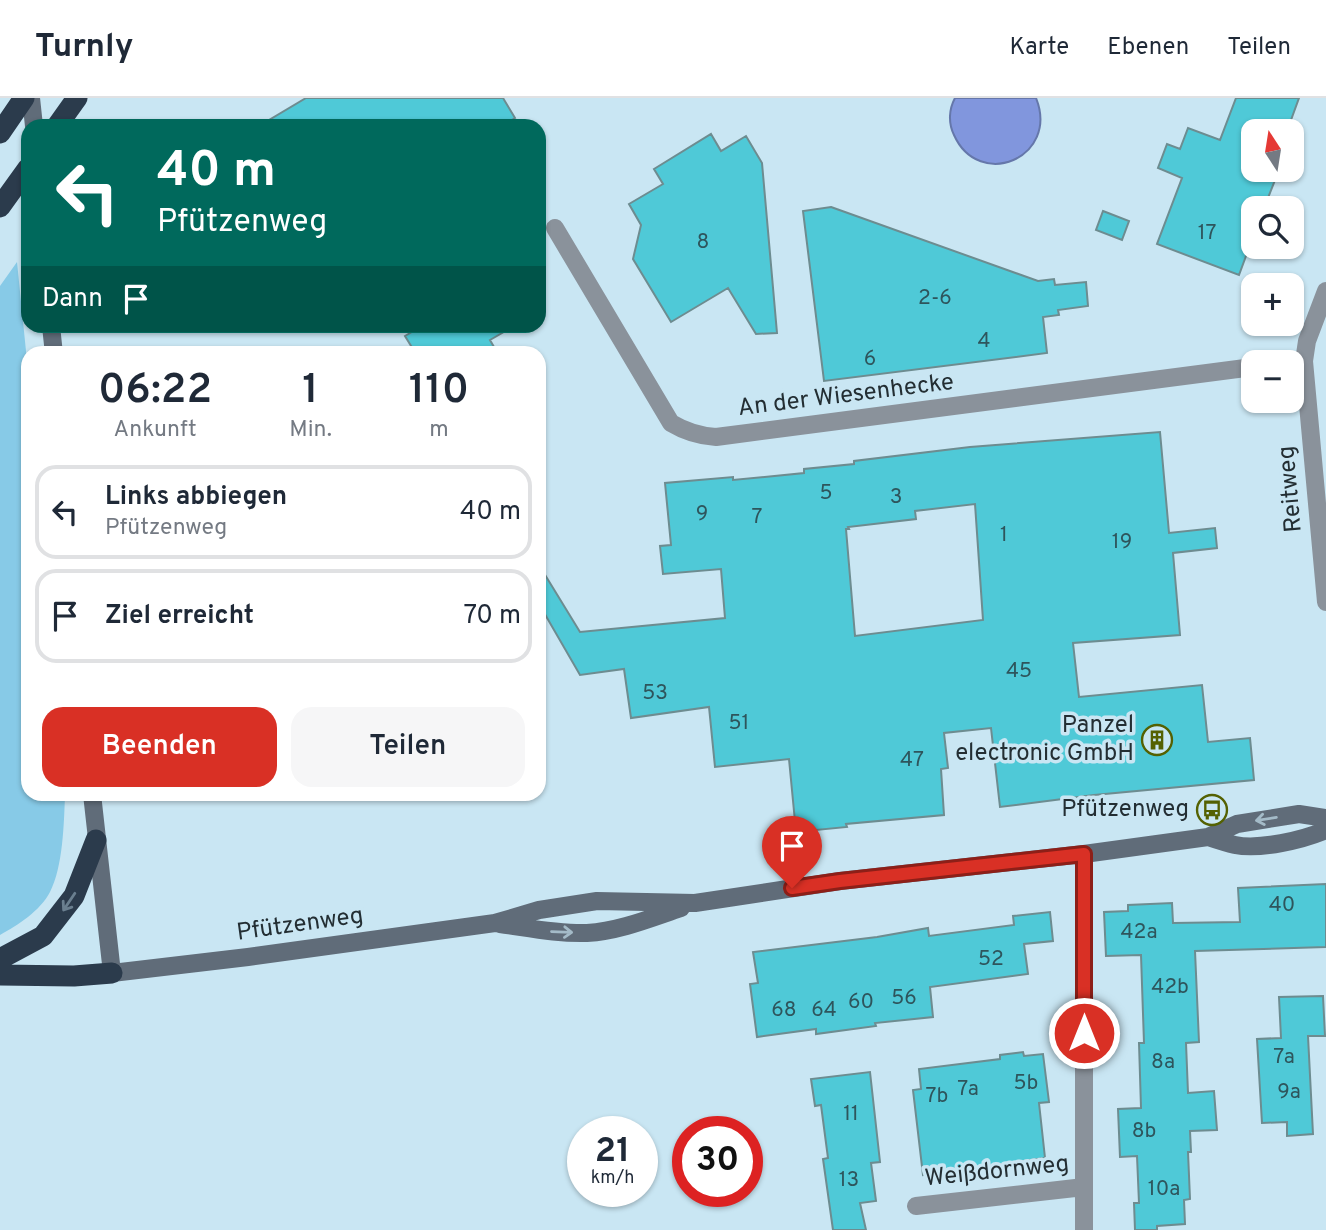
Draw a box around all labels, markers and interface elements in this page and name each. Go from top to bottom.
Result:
text: Turnly [35,27,133,69]
text: Karte [1009,33,1069,63]
text: Ebenen [1107,33,1189,63]
text: Teilen [1227,33,1291,63]
north arrow [1241,119,1304,182]
map controls [1241,119,1304,413]
text: 40 m [157,142,276,204]
icon: left [42,147,133,238]
button: search [1241,196,1304,259]
text: Pfützenweg [157,203,327,243]
house number: 17 [1198,220,1216,247]
house number: 8 [697,229,709,256]
button: + [1241,273,1304,336]
icon: arrive [117,280,155,318]
text: Dann [42,283,103,316]
house number: 2-6 [918,285,952,312]
house number: 4 [977,328,991,355]
house number: 6 [864,346,876,373]
button: − [1241,350,1304,413]
text: 06:22 [98,365,212,418]
text: 1 [302,365,319,418]
text: 110 [409,365,469,418]
street label: An der Wiesenhecke [736,368,956,424]
text: Ankunft [114,416,197,445]
text: Min. [289,416,332,445]
text: m [429,416,449,445]
street label: Reitweg [1272,444,1310,534]
house number: 5 [819,480,833,507]
text: Links abbiegen [105,481,287,514]
house number: 3 [890,484,902,511]
icon: left [46,493,84,531]
text: 40 m [460,496,521,529]
house number: 9 [696,501,708,528]
house number: 7 [752,504,763,531]
text: Pfützenweg [105,514,227,543]
house number: 1 [1000,522,1008,549]
house number: 19 [1112,529,1132,556]
icon: arrive [46,597,84,635]
text: Ziel erreicht [105,600,254,633]
text: 70 m [463,600,521,633]
house number: 45 [1006,658,1032,685]
house number: 53 [642,680,668,707]
button: Beenden [42,707,277,787]
button: Teilen [291,707,525,787]
house number: 51 [729,710,749,737]
place label: Panzel electronic GmbH [955,711,1134,769]
building icon: Panzel electronic GmbH [1140,723,1174,757]
house number: 47 [900,747,924,774]
bus stop icon: Pfützenweg [1195,793,1229,827]
place label: Pfützenweg [1061,795,1189,825]
one-way arrow [1255,813,1278,826]
pin [762,816,822,888]
icon: arrive [773,827,811,865]
one-way arrow [61,891,75,911]
house number: 40 [1269,892,1295,919]
street label: Pfützenweg [235,901,365,949]
house number: 42a [1121,919,1157,946]
one-way arrow [551,925,574,938]
house number: 52 [978,946,1004,973]
house number: 42b [1151,974,1189,1001]
house number: 56 [891,985,917,1012]
house number: 60 [848,989,874,1016]
position arrow [1047,996,1121,1070]
house number: 68 [771,997,797,1024]
house number: 64 [811,997,837,1024]
house number: 7a [1273,1044,1295,1071]
house number: 8a [1151,1049,1175,1076]
house number: 5b [1014,1070,1038,1097]
house number: 7a [957,1076,979,1103]
house number: 9a [1277,1079,1301,1106]
house number: 7b [926,1083,948,1110]
house number: 11 [843,1101,859,1128]
speed limit sign: 30 [672,1116,763,1207]
house number: 8b [1132,1118,1156,1145]
text: 21 [595,1130,630,1174]
street label: Weißdornweg [923,1150,1071,1194]
text: km/h [591,1167,634,1190]
house number: 13 [839,1167,859,1194]
house number: 10a [1148,1176,1180,1203]

